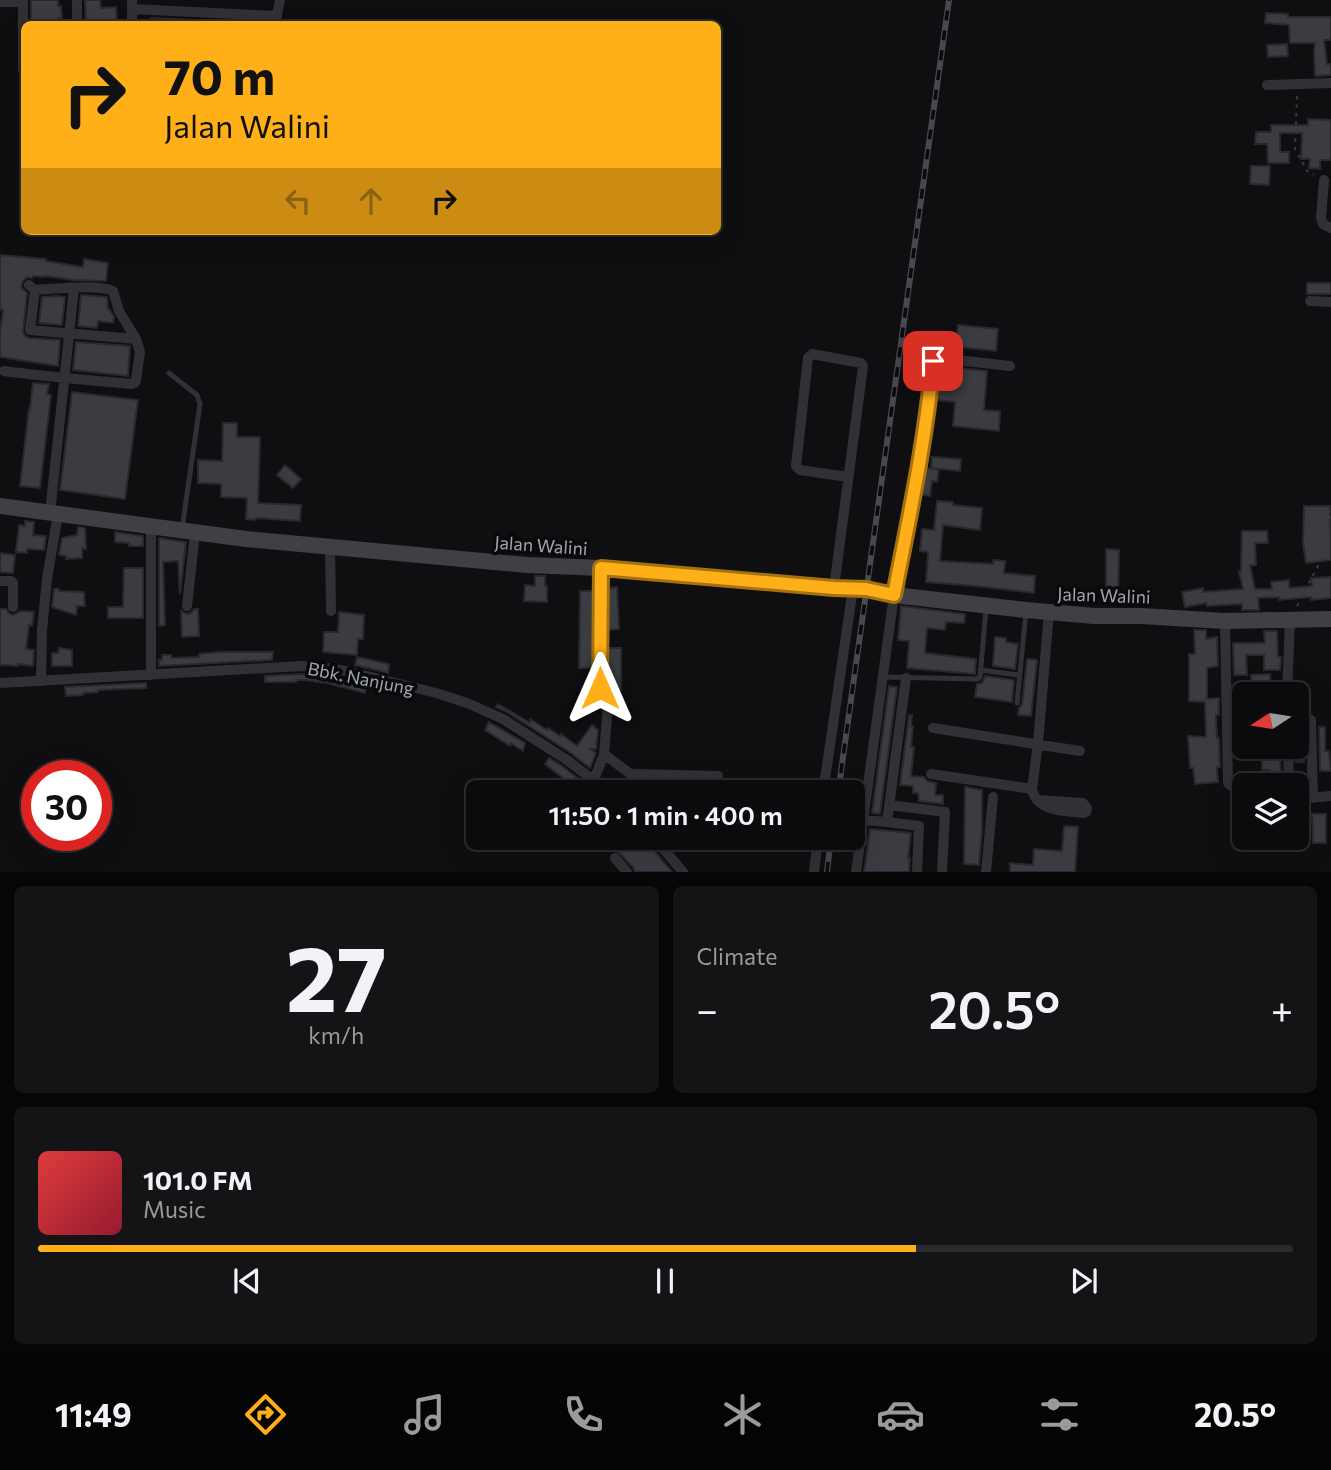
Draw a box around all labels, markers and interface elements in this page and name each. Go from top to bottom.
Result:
text: 70 m [164,45,275,105]
icon: right [49,49,140,140]
text: Jalan Walini [164,105,330,145]
icon: left [279,182,317,220]
icon: ahead [352,182,390,220]
icon: right [425,182,463,220]
pin [903,331,963,391]
icon: arrive [914,342,952,380]
street label: Jalan Walini [494,531,588,559]
street label: Jalan Walini [1057,582,1151,608]
position arrow [563,651,637,725]
street label: Bbk. Nanjung [306,657,416,699]
north arrow [1232,682,1309,760]
map controls [1232,682,1309,850]
speed limit sign: 30 [21,760,112,851]
button: layers [1232,773,1309,850]
text: 11:50 · 1 min · 400 m [548,799,783,830]
text: 27 [286,919,387,1031]
text: Climate [697,942,778,970]
text: 20.5° [928,976,1060,1040]
text: − [697,985,718,1032]
text: + [1271,985,1293,1032]
text: km/h [308,1021,364,1049]
text: 101.0 FM [143,1164,253,1195]
text: Music [143,1195,206,1223]
icon: previous [228,1262,266,1300]
icon: pause [646,1262,684,1300]
icon: next [1065,1262,1103,1300]
icon: directions [241,1390,290,1439]
icon: music [400,1390,449,1439]
icon: phone [559,1390,608,1439]
icon: climate [718,1390,767,1439]
icon: car [876,1390,925,1439]
icon: filters [1035,1390,1084,1439]
text: 11:49 [55,1394,132,1434]
text: 20.5° [1194,1394,1276,1434]

